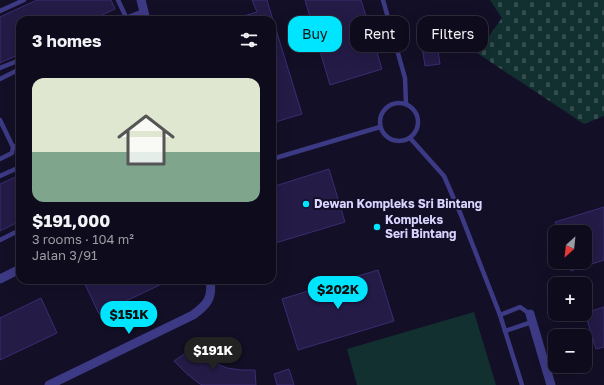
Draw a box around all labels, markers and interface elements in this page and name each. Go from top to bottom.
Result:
chip: Buy [288,16,342,52]
chip: Rent [350,16,409,52]
chip: Filters [417,16,488,52]
icon: filters [238,29,260,51]
text: 3 homes [32,30,102,51]
icon: home [110,104,182,176]
place label: Dewan Kompleks Sri Bintang [314,196,482,211]
marker: Dewan Kompleks Sri Bintang [301,199,311,209]
text: $191,000 [32,210,110,231]
place label: Kompleks Seri Bintang [385,212,457,241]
marker: Kompleks Seri Bintang [372,222,382,232]
north arrow [548,225,592,269]
map controls [548,225,592,373]
text: 3 rooms · 104 m² [32,231,134,247]
text: Jalan 3/91 [32,247,97,263]
pin: $202K [310,276,366,310]
button: + [548,277,592,321]
text: $202K [317,281,359,297]
pin: $151K [101,301,157,335]
text: $151K [109,306,149,322]
button: − [548,329,592,373]
pin: $191K [185,337,241,371]
text: $191K [193,342,233,358]

